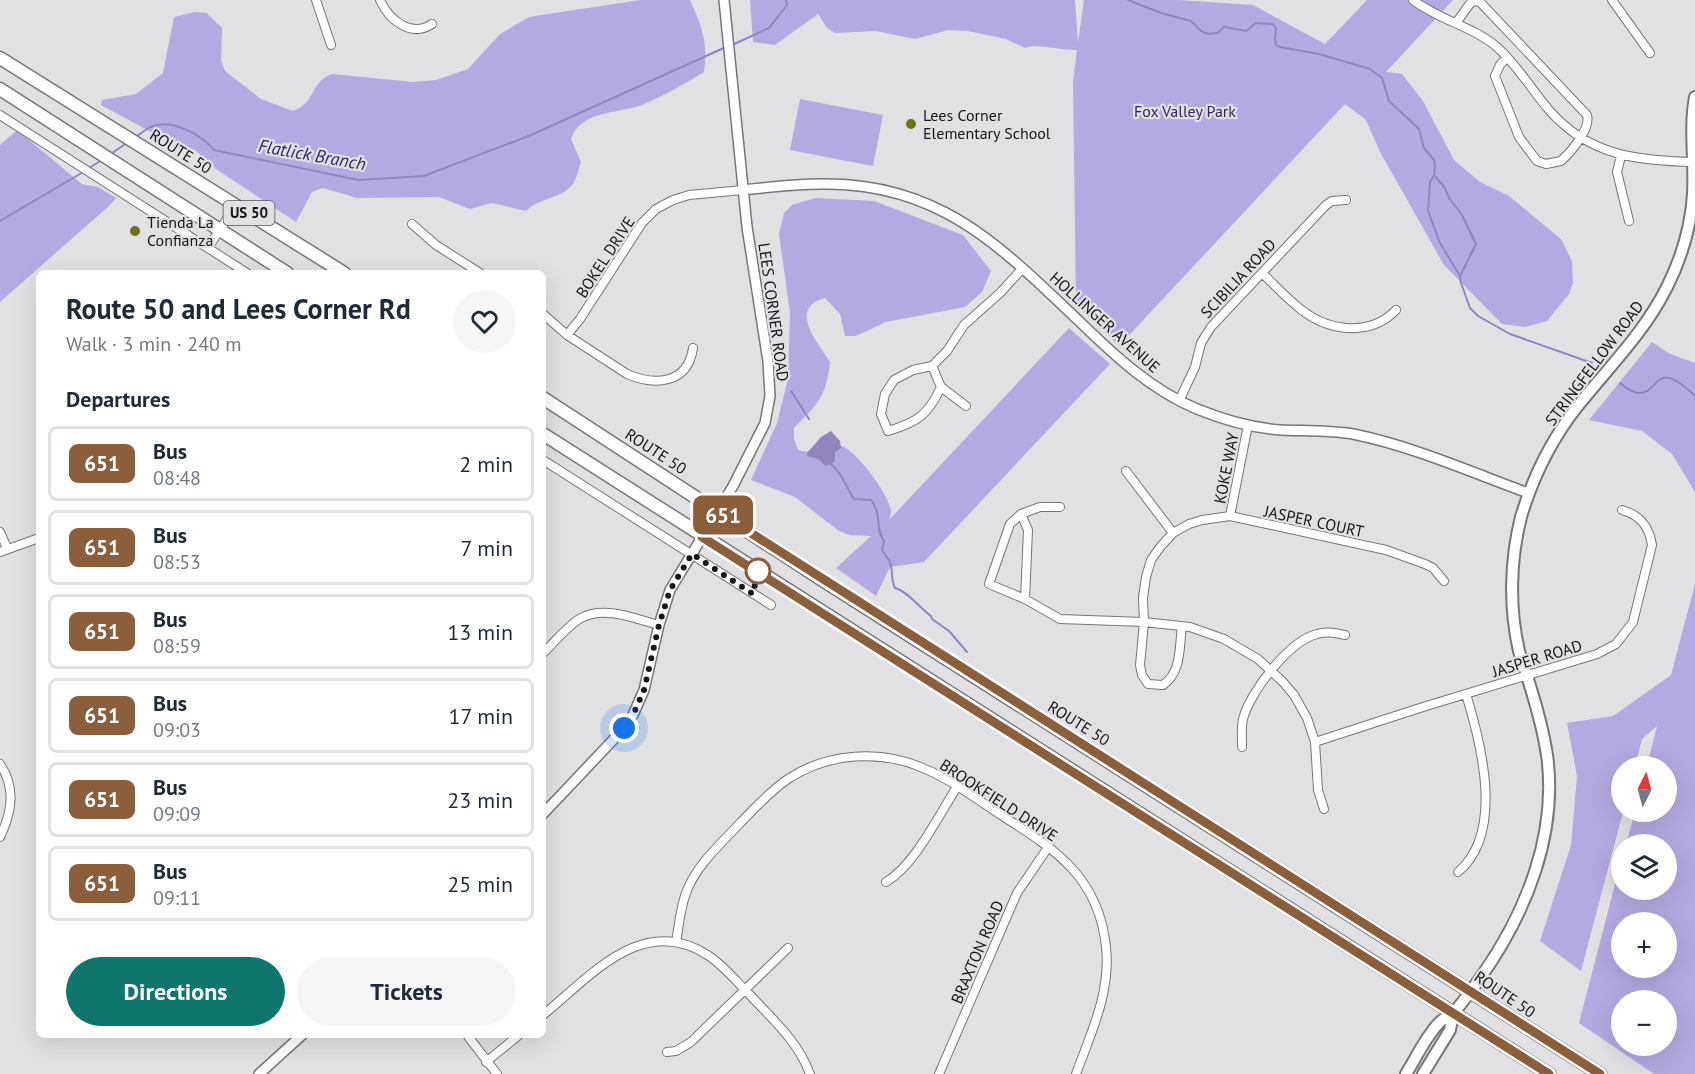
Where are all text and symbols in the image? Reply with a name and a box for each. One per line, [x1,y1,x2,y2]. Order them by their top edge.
park label: Fox Valley Park [1134,101,1236,121]
place label: Lees Corner Elementary School [923,105,1051,143]
marker: Lees Corner Elementary School [904,117,918,131]
street label: ROUTE 50 [146,124,216,178]
water label: Flatlick Branch [257,134,368,175]
road number: US 50 [224,201,274,225]
place label: Tienda La Confianza [147,212,214,250]
street label: BOKEL DRIVE [571,213,639,301]
marker: Tienda La Confianza [128,224,142,238]
street label: SCIBILIA ROAD [1196,234,1280,322]
street label: LEES CORNER ROAD [754,241,794,383]
street label: HOLLINGER AVENUE [1046,267,1164,377]
text: Route 50 and Lees Corner Rd [66,290,411,327]
button: heart [453,290,516,353]
street label: STRINGFELLOW ROAD [1540,297,1648,429]
text: Walk · 3 min · 240 m [66,331,242,357]
text: Departures [66,385,170,413]
street label: ROUTE 50 [621,424,691,478]
street label: KOKE WAY [1209,431,1243,505]
text: Bus [153,437,187,465]
text: 651 [84,450,120,477]
text: 2 min [459,450,513,478]
text: 08:48 [153,465,201,491]
line badge: 651 [688,496,758,534]
street label: JASPER COURT [1261,500,1366,541]
text: 651 [705,502,741,529]
text: Bus [153,521,187,549]
text: 651 [84,534,120,561]
text: 7 min [461,534,513,562]
text: 08:53 [153,549,201,575]
unlabelled marker [745,558,771,584]
text: Bus [153,605,187,633]
text: 651 [84,618,120,645]
text: 13 min [447,618,513,646]
text: 08:59 [153,633,201,659]
street label: JASPER ROAD [1489,635,1584,681]
text: Bus [153,689,187,717]
street label: ROUTE 50 [1044,696,1114,750]
text: 651 [84,702,120,729]
text: 17 min [449,702,513,730]
your location [609,713,639,743]
text: 09:03 [153,717,201,743]
street label: BROOKFIELD DRIVE [936,754,1062,846]
north arrow [1611,756,1677,822]
map controls [1611,756,1677,1056]
text: Bus [153,773,187,801]
text: 651 [84,786,120,813]
text: 23 min [447,786,513,814]
text: 09:09 [153,801,201,827]
button: layers [1611,834,1677,900]
text: Bus [153,857,187,885]
text: 651 [84,870,120,897]
text: 25 min [447,870,513,898]
text: 09:11 [153,885,201,911]
street label: BRAXTON ROAD [946,897,1008,1007]
button: + [1611,912,1677,978]
button: Directions [66,957,285,1026]
button: Tickets [297,957,516,1026]
street label: ROUTE 50 [1471,966,1540,1022]
button: − [1611,990,1677,1056]

